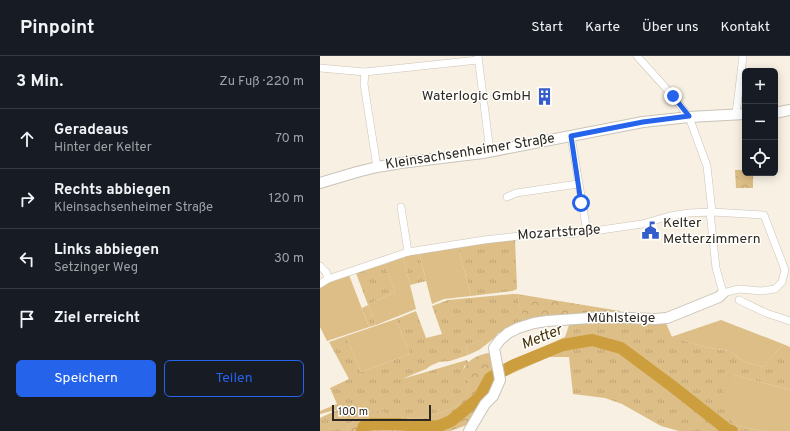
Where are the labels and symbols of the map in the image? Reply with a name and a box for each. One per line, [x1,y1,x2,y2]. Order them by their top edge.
building icon: Waterlogic GmbH [534,86,554,106]
route end [664,87,682,105]
place label: Waterlogic GmbH [422,88,531,105]
street label: Kleinsachsenheimer Straße [384,130,556,174]
route start [572,194,590,212]
place label: Kelter Metterzimmern [663,215,761,248]
public building icon: Kelter Metterzimmern [640,221,660,241]
street label: Mozartstraße [517,222,601,244]
street label: Mühlsteige [587,310,655,327]
water label: Metter [519,321,567,355]
scale bar [332,403,431,422]

